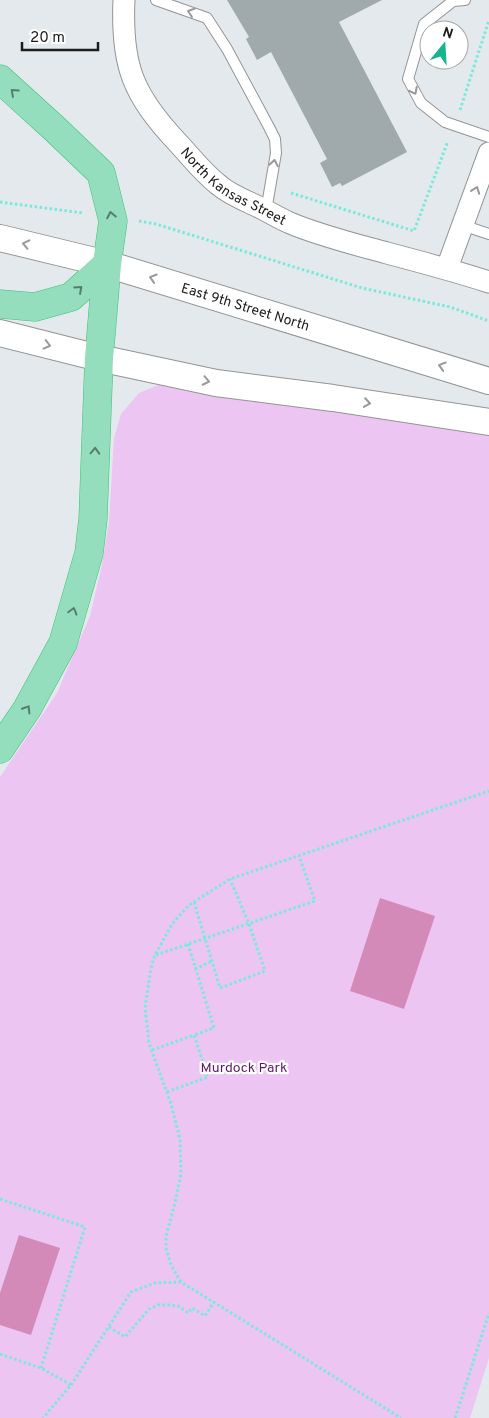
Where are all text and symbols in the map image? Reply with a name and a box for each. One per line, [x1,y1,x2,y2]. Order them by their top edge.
one-way arrow [187,8,196,18]
scale bar [22,20,99,52]
north arrow [419,20,469,70]
text: N [440,24,455,44]
text: 20 m [30,29,65,48]
one-way arrow [408,85,418,94]
one-way arrow [10,89,19,98]
street label: North Kansas Street [176,145,289,230]
one-way arrow [269,158,279,167]
one-way arrow [470,186,480,194]
one-way arrow [107,211,117,220]
one-way arrow [22,239,30,250]
one-way arrow [150,273,158,283]
street label: East 9th Street North [179,280,311,336]
one-way arrow [74,286,83,295]
one-way arrow [43,339,52,350]
one-way arrow [439,362,447,372]
one-way arrow [201,375,210,386]
one-way arrow [363,397,371,408]
one-way arrow [90,447,100,454]
one-way arrow [67,607,77,615]
one-way arrow [21,705,31,714]
park label: Murdock Park [201,1060,287,1077]

